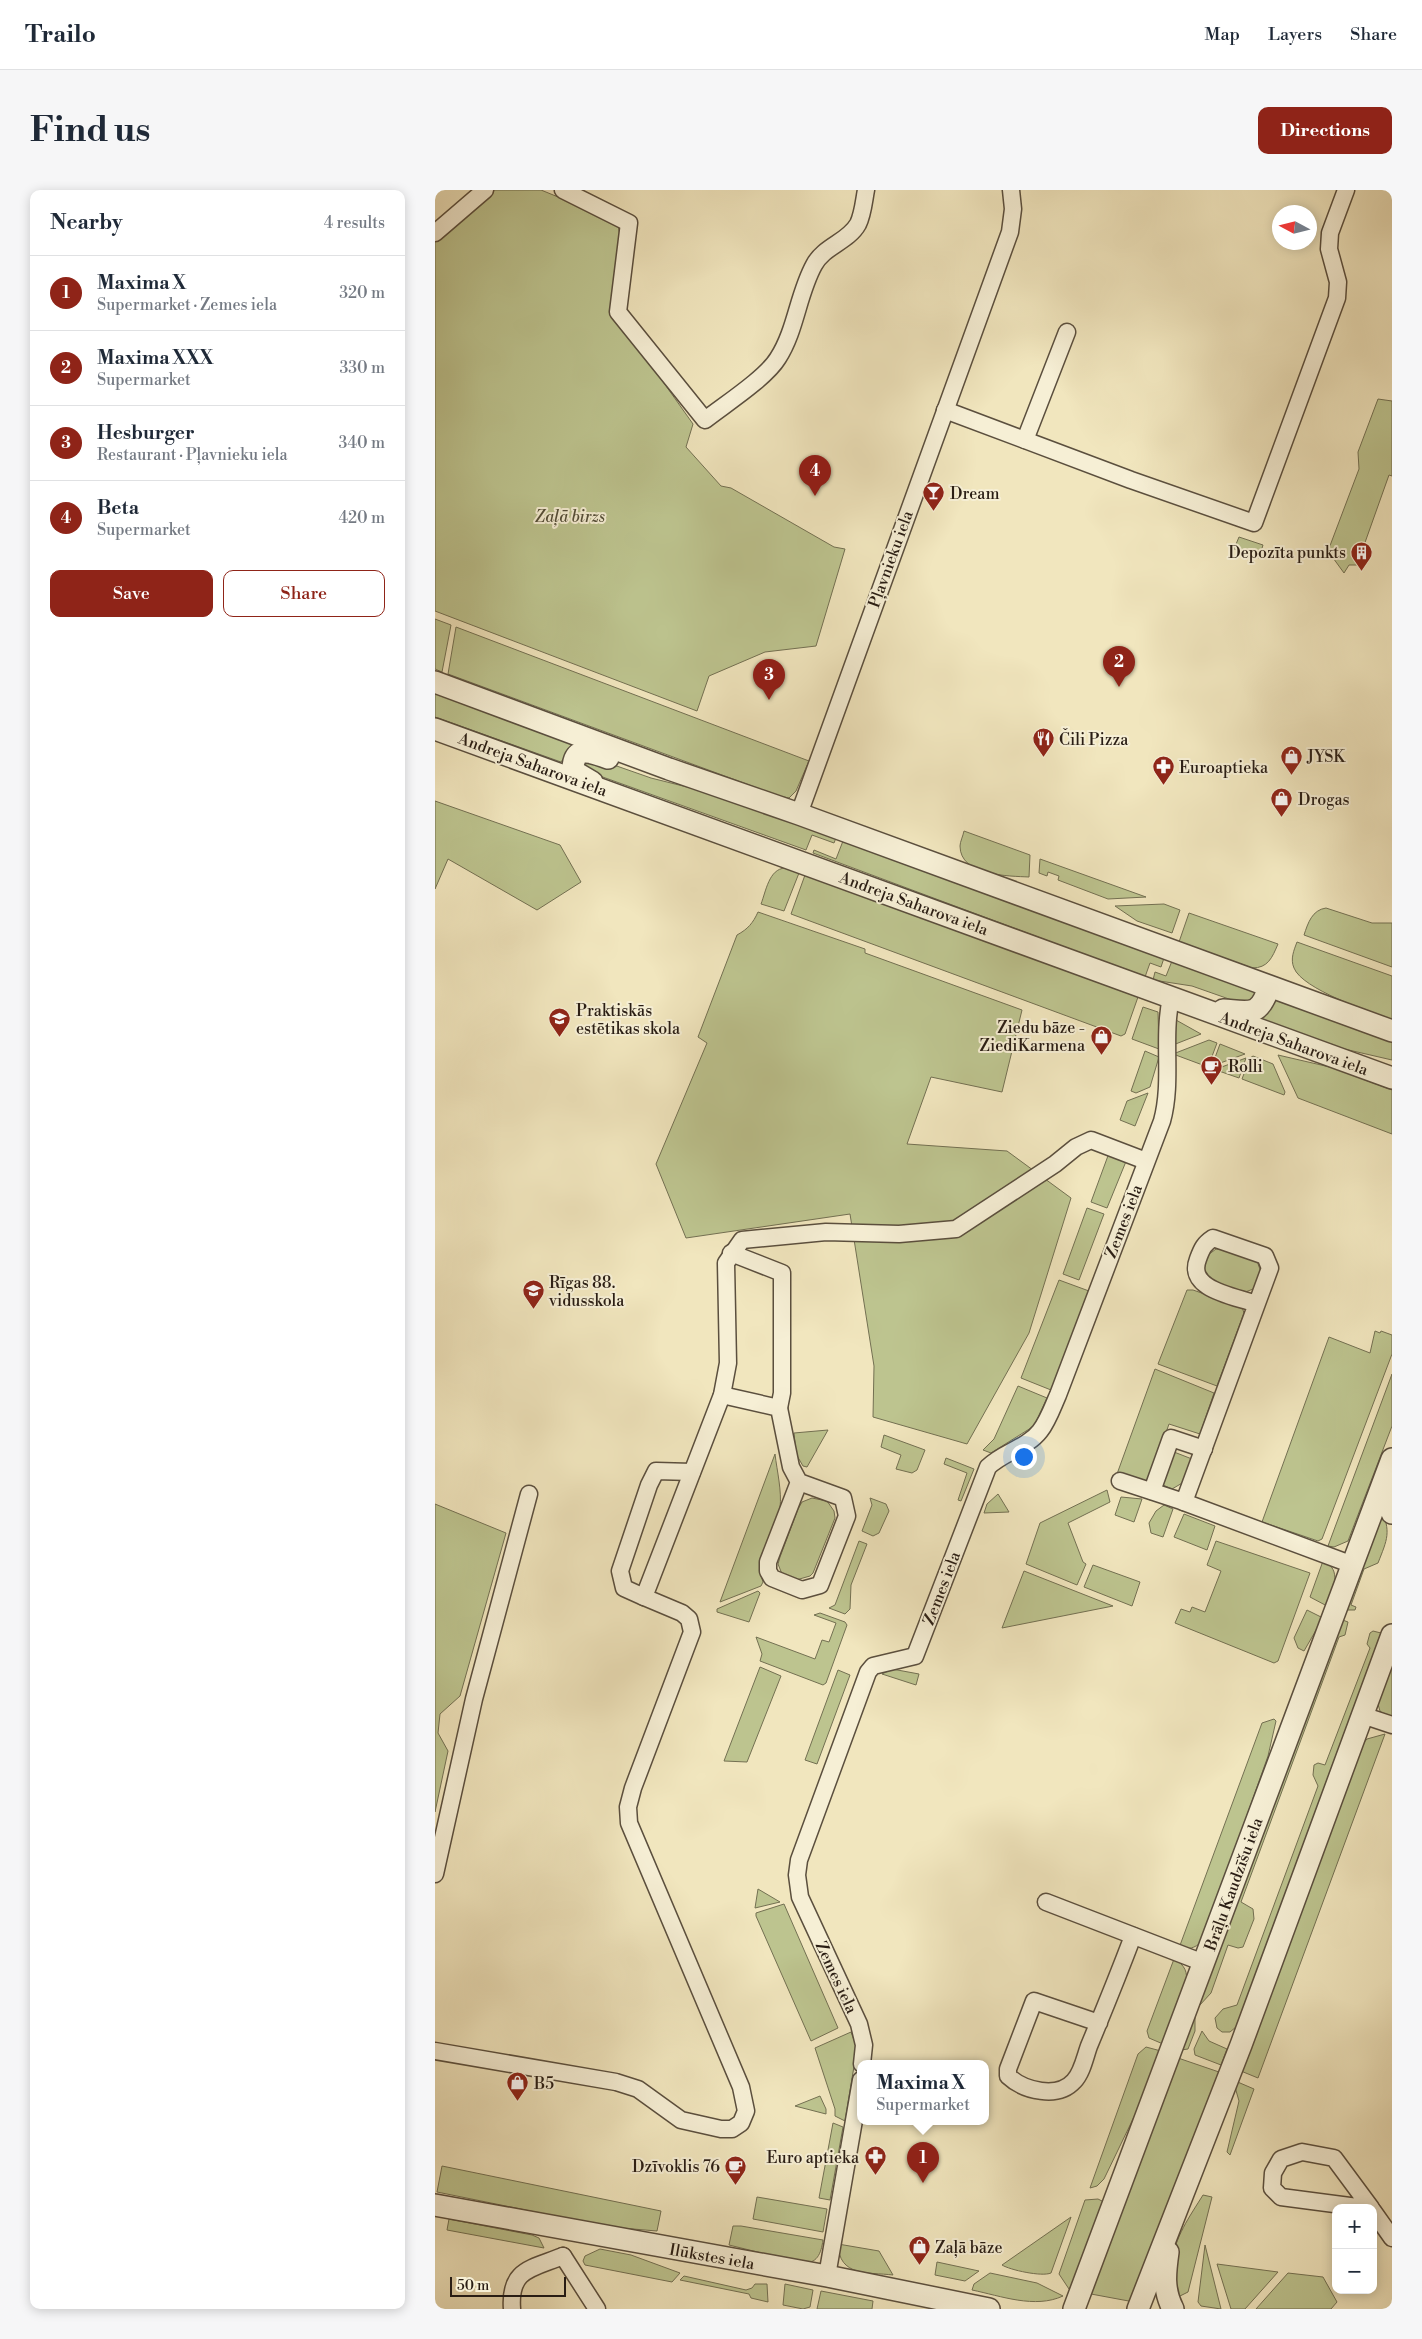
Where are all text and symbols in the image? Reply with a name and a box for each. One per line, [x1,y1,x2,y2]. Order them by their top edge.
text: Trailo [25,20,96,50]
text: Map [1205,23,1240,46]
text: Layers [1268,23,1322,46]
text: Share [1350,23,1397,46]
button: Directions [1258,107,1392,154]
text: Find us [30,109,150,152]
north arrow [1272,205,1317,250]
text: Nearby [50,210,123,236]
text: 4 results [324,213,385,233]
text: Maxima X [97,271,186,295]
text: 1 [62,283,70,303]
text: 320 m [339,283,385,303]
text: Supermarket · Zemes iela [97,295,277,315]
text: Maxima XXX [97,346,214,370]
text: 2 [61,358,71,378]
text: 330 m [339,358,385,378]
text: Supermarket [97,370,191,390]
text: Hesburger [97,421,195,445]
text: 3 [61,433,71,453]
text: 340 m [338,433,385,453]
text: Restaurant · Pļavnieku iela [97,445,288,465]
pin: 4 [799,455,831,496]
bar icon: Dream [922,481,946,512]
place label: Dream [950,484,999,504]
text: Beta [97,496,139,520]
park label: Zaļā birzs [535,507,605,527]
street label: Pļavnieku iela [864,507,918,611]
text: 4 [61,508,71,528]
text: 420 m [338,508,385,528]
text: Supermarket [97,520,191,540]
building icon: Depozīta punkts [1350,540,1374,571]
place label: Depozīta punkts [1228,543,1346,563]
button: Save [50,570,213,617]
button: Share [223,570,385,617]
pin: 2 [1103,646,1135,687]
pin: 3 [753,659,785,700]
restaurant icon: Čili Pizza [1031,727,1055,758]
street label: Andreja Saharova iela [455,728,611,801]
place label: Čili Pizza [1059,728,1129,750]
shop icon: JYSK [1279,744,1303,775]
place label: JYSK [1306,747,1346,767]
pharmacy icon: Euroaptieka [1151,755,1175,786]
place label: Euroaptieka [1179,758,1269,778]
shop icon: Drogas [1270,787,1294,818]
place label: Drogas [1298,790,1350,810]
street label: Andreja Saharova iela [836,867,992,940]
place label: Praktiskās estētikas skola [576,1001,681,1039]
school or university icon: Praktiskās estētikas skola [548,1007,572,1038]
street label: Andreja Saharova iela [1216,1007,1372,1080]
place label: Ziedu bāze - ZiediKarmena [979,1018,1086,1056]
shop icon: Ziedu bāze - ZiediKarmena [1089,1024,1113,1055]
cafe icon: Rolli [1200,1054,1224,1085]
place label: Rolli [1228,1057,1263,1077]
street label: Zemes iela [1101,1181,1147,1261]
place label: Rīgas 88. vidusskola [548,1273,625,1311]
school or university icon: Rīgas 88. vidusskola [521,1279,545,1310]
your location [1011,1444,1037,1470]
street label: Zemes iela [919,1548,965,1628]
street label: Brāļu Kaudzīšu iela [1200,1814,1268,1955]
street label: Zemes iela [811,1938,862,2017]
popup [857,2060,989,2125]
shop icon: B5 [506,2071,530,2102]
text: Maxima X [876,2071,965,2095]
place label: B5 [533,2074,554,2094]
text: Supermarket [876,2095,970,2115]
pin: 1 [907,2142,939,2183]
pharmacy icon: Euro aptieka [863,2145,887,2176]
place label: Euro aptieka [766,2148,860,2168]
cafe icon: Dzīvoklis 76 [724,2154,748,2185]
place label: Dzīvoklis 76 [632,2157,720,2177]
map controls [1332,2204,1377,2294]
button: + [1332,2204,1377,2249]
shop icon: Zaļā bāze [907,2235,931,2266]
place label: Zaļā bāze [935,2238,1003,2258]
street label: Ilūkstes iela [668,2240,757,2274]
button: − [1332,2249,1377,2294]
scale bar [450,2274,566,2297]
text: 50 m [457,2277,489,2295]

